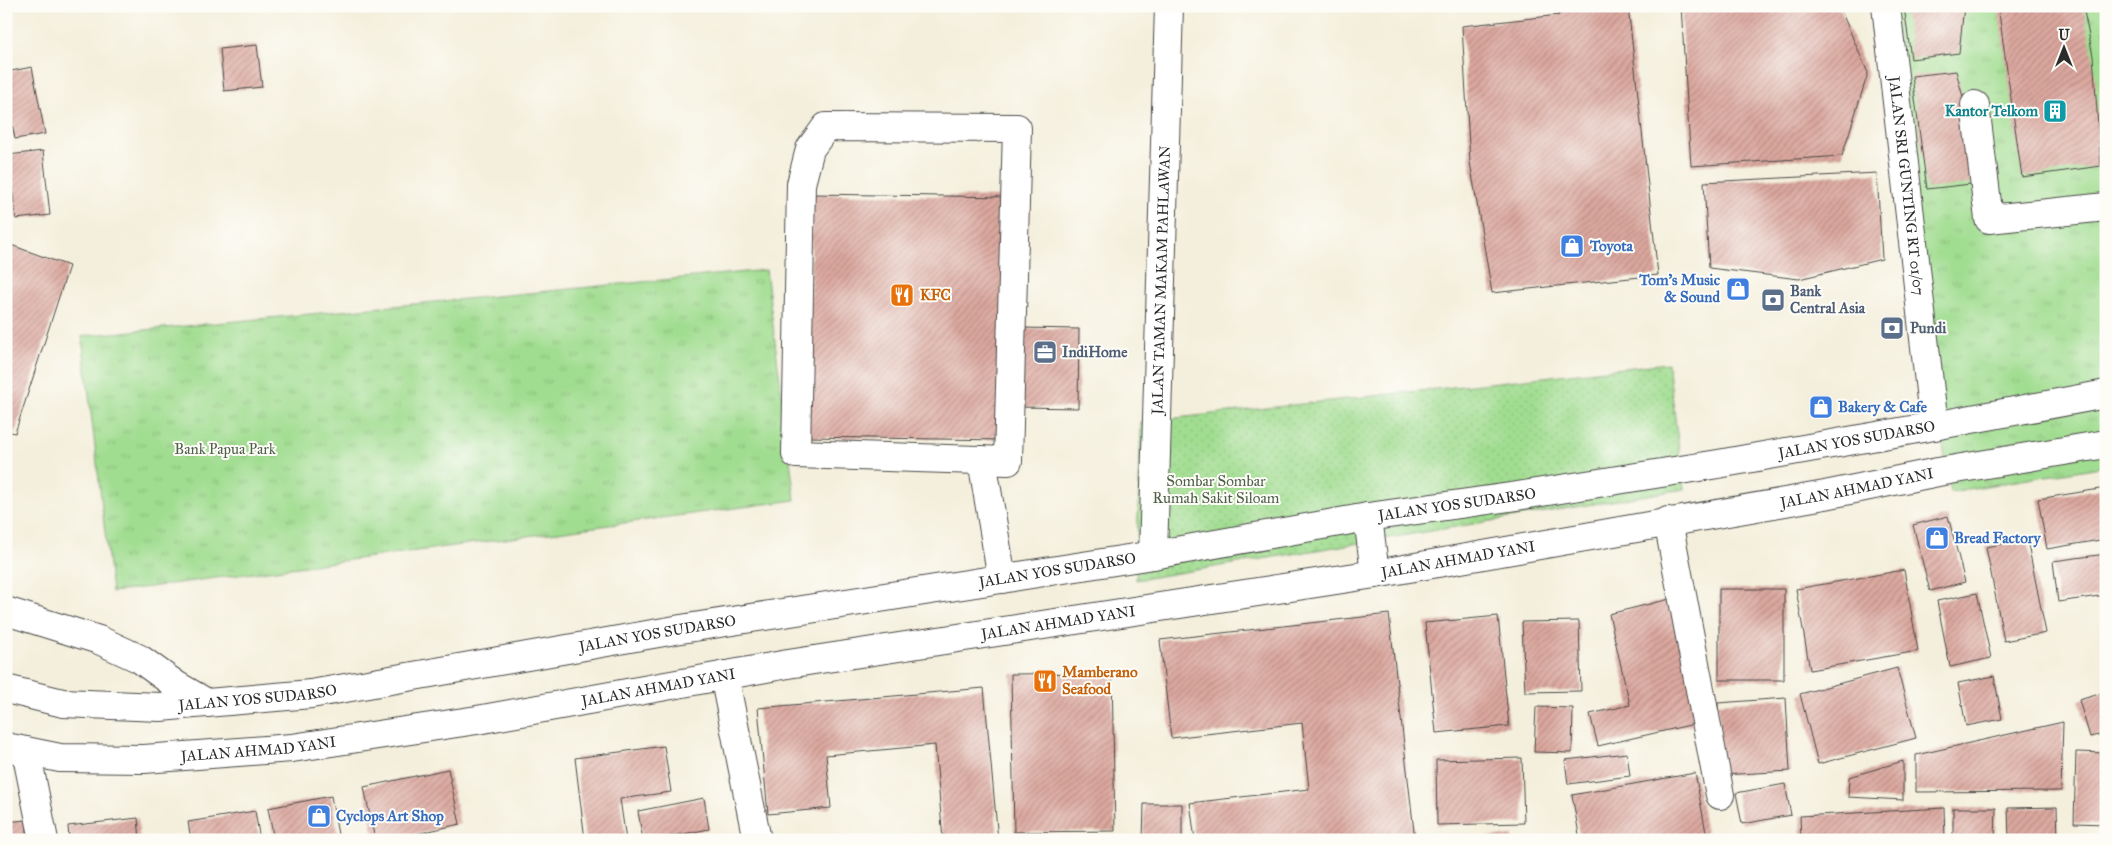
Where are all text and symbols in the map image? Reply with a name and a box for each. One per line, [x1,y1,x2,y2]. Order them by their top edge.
north arrow [2040,22,2090,72]
text: U [2058,27,2070,44]
street label: JALAN SRI GUNTING RT 01/07 [1884,73,1928,297]
building icon: Kantor Telkom [2042,98,2068,124]
place label: Kantor Telkom [1945,102,2038,120]
street label: JALAN TAMAN MAKAM PAHLAWAN [1148,145,1174,417]
shop icon: Toyota [1559,233,1585,259]
place label: Toyota [1589,237,1633,256]
place label: Tom's Music & Sound [1638,271,1721,306]
shop icon: Tom's Music & Sound [1725,276,1751,302]
restaurant icon: KFC [889,282,915,308]
place label: Bank Central Asia [1790,282,1866,317]
place label: KFC [920,286,951,304]
bank icon: Bank Central Asia [1760,287,1786,313]
bank icon: Pundi [1879,315,1905,341]
place label: Pundi [1910,319,1947,337]
office icon: IndiHome [1032,339,1058,365]
place label: IndiHome [1062,343,1128,361]
shop icon: Bakery & Cafe [1808,394,1834,420]
place label: Bakery & Cafe [1838,398,1928,417]
street label: JALAN YOS SUDARSO [1775,417,1937,464]
park label: Bank Papua Park [174,440,276,458]
street label: JALAN AHMAD YANI [1777,464,1935,513]
park label: Sombar Sombar Rumah Sakit Siloam [1153,472,1280,507]
street label: JALAN YOS SUDARSO [1375,484,1537,526]
shop icon: Bread Factory [1924,525,1950,551]
place label: Bread Factory [1954,529,2041,548]
street label: JALAN AHMAD YANI [1378,537,1537,583]
street label: JALAN YOS SUDARSO [976,549,1137,592]
street label: JALAN AHMAD YANI [978,602,1137,645]
street label: JALAN YOS SUDARSO [576,612,737,657]
place label: Mamberano Seafood [1062,663,1138,698]
street label: JALAN AHMAD YANI [578,665,737,711]
restaurant icon: Mamberano Seafood [1032,668,1058,694]
street label: JALAN YOS SUDARSO [176,681,338,716]
street label: JALAN AHMAD YANI [178,732,337,766]
shop icon: Cyclops Art Shop [306,803,332,829]
place label: Cyclops Art Shop [336,807,444,826]

